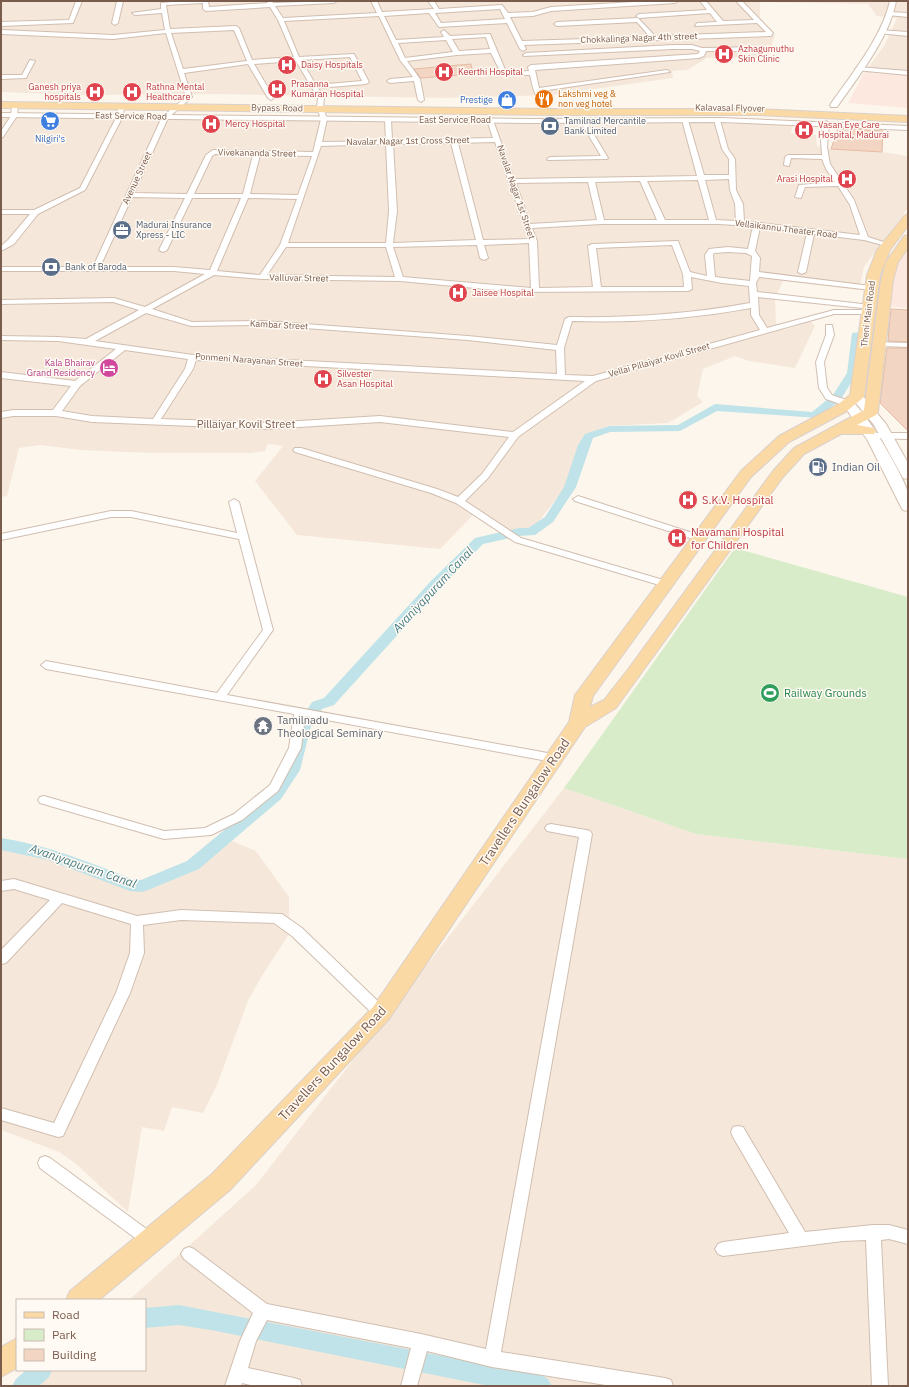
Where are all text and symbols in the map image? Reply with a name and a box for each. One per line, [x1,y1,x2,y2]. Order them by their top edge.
street label: Chokkalinga Nagar 4th street [580,30,698,45]
hospital icon: Azhagumuthu Skin Clinic [713,43,735,65]
place label: Azhagumuthu Skin Clinic [738,43,794,64]
hospital icon: Daisy Hospitals [276,54,298,76]
place label: Daisy Hospitals [301,59,363,70]
hospital icon: Keerthi Hospital [433,61,455,83]
place label: Keerthi Hospital [458,66,524,77]
hospital icon: Prasanna Kumaran Hospital [266,78,288,100]
place label: Prasanna Kumaran Hospital [291,78,364,99]
place label: Ganesh priya hospitals [28,81,81,102]
hospital icon: Ganesh priya hospitals [84,81,106,103]
hospital icon: Rathna Mental Healthcare [121,81,143,103]
place label: Rathna Mental Healthcare [146,81,205,102]
restaurant icon: Lakshmi veg & non veg hotel [533,88,555,110]
place label: Lakshmi veg & non veg hotel [558,88,617,109]
shop icon: Prestige [496,89,518,111]
place label: Prestige [460,94,493,105]
street label: Kalavasal Flyover [695,101,766,114]
street label: Bypass Road [251,102,303,113]
street label: East Service Road [95,109,167,122]
supermarket icon: Nilgiri's [39,110,61,132]
hospital icon: Mercy Hospital [200,113,222,135]
street label: East Service Road [419,114,491,125]
bank icon: Tamilnad Mercantile Bank Limited [539,115,561,137]
place label: Tamilnad Mercantile Bank Limited [564,115,646,136]
place label: Mercy Hospital [225,118,286,129]
hospital icon: Vasan Eye Care Hospital, Madurai [793,119,815,141]
place label: Vasan Eye Care Hospital, Madurai [818,119,889,140]
place label: Nilgiri's [35,133,65,144]
street label: Navalar Nagar 1st Cross Street [346,134,470,147]
street label: Navalar Nagar 1st Street [495,143,538,240]
street label: Vivekananda Street [218,146,296,159]
street label: Avenue Street [120,150,154,206]
hospital icon: Arasi Hospital [836,168,858,190]
place label: Arasi Hospital [777,173,834,184]
street label: Vellaikannu Theater Road [734,217,838,240]
office icon: Madurai Insurance Xpress - LIC [111,219,133,241]
place label: Madurai Insurance Xpress - LIC [136,219,212,240]
bank icon: Bank of Baroda [40,256,62,278]
place label: Bank of Baroda [65,261,127,272]
street label: Valluvar Street [269,271,329,284]
street label: Theni Main Road [858,280,877,348]
hospital icon: Jaisee Hospital [447,282,469,304]
place label: Jaisee Hospital [472,287,534,298]
street label: Kambar Street [250,317,308,332]
street label: Vellai Pillaiyar Kovil Street [607,340,711,379]
street label: Ponmeni Narayanan Street [195,350,303,369]
place label: Kala Bhairav Grand Residency [27,357,96,378]
hotel icon: Kala Bhairav Grand Residency [98,357,120,379]
hospital icon: Silvester Asan Hospital [312,368,334,390]
place label: Silvester Asan Hospital [337,368,393,389]
street label: Pillaiyar Kovil Street [197,417,295,431]
fuel station icon: Indian Oil [807,456,829,478]
place label: Indian Oil [832,460,880,474]
hospital icon: S.K.V. Hospital [677,489,699,511]
place label: S.K.V. Hospital [702,493,774,507]
place label: Navamani Hospital for Children [691,525,784,552]
hospital icon: Navamani Hospital for Children [666,527,688,549]
water label: Avaniyapuram Canal [388,543,477,636]
sports icon: Railway Grounds [759,682,781,704]
place label: Railway Grounds [784,686,867,700]
place label: Tamilnadu Theological Seminary [277,713,383,740]
temple icon: Tamilnadu Theological Seminary [252,715,274,737]
street label: Travellers Bungalow Road [475,735,574,870]
water label: Avaniyapuram Canal [27,840,139,891]
street label: Travellers Bungalow Road [275,1002,390,1124]
legend [16,1299,146,1371]
text: Road [52,1307,80,1322]
text: Park [52,1327,77,1342]
text: Building [52,1347,97,1362]

